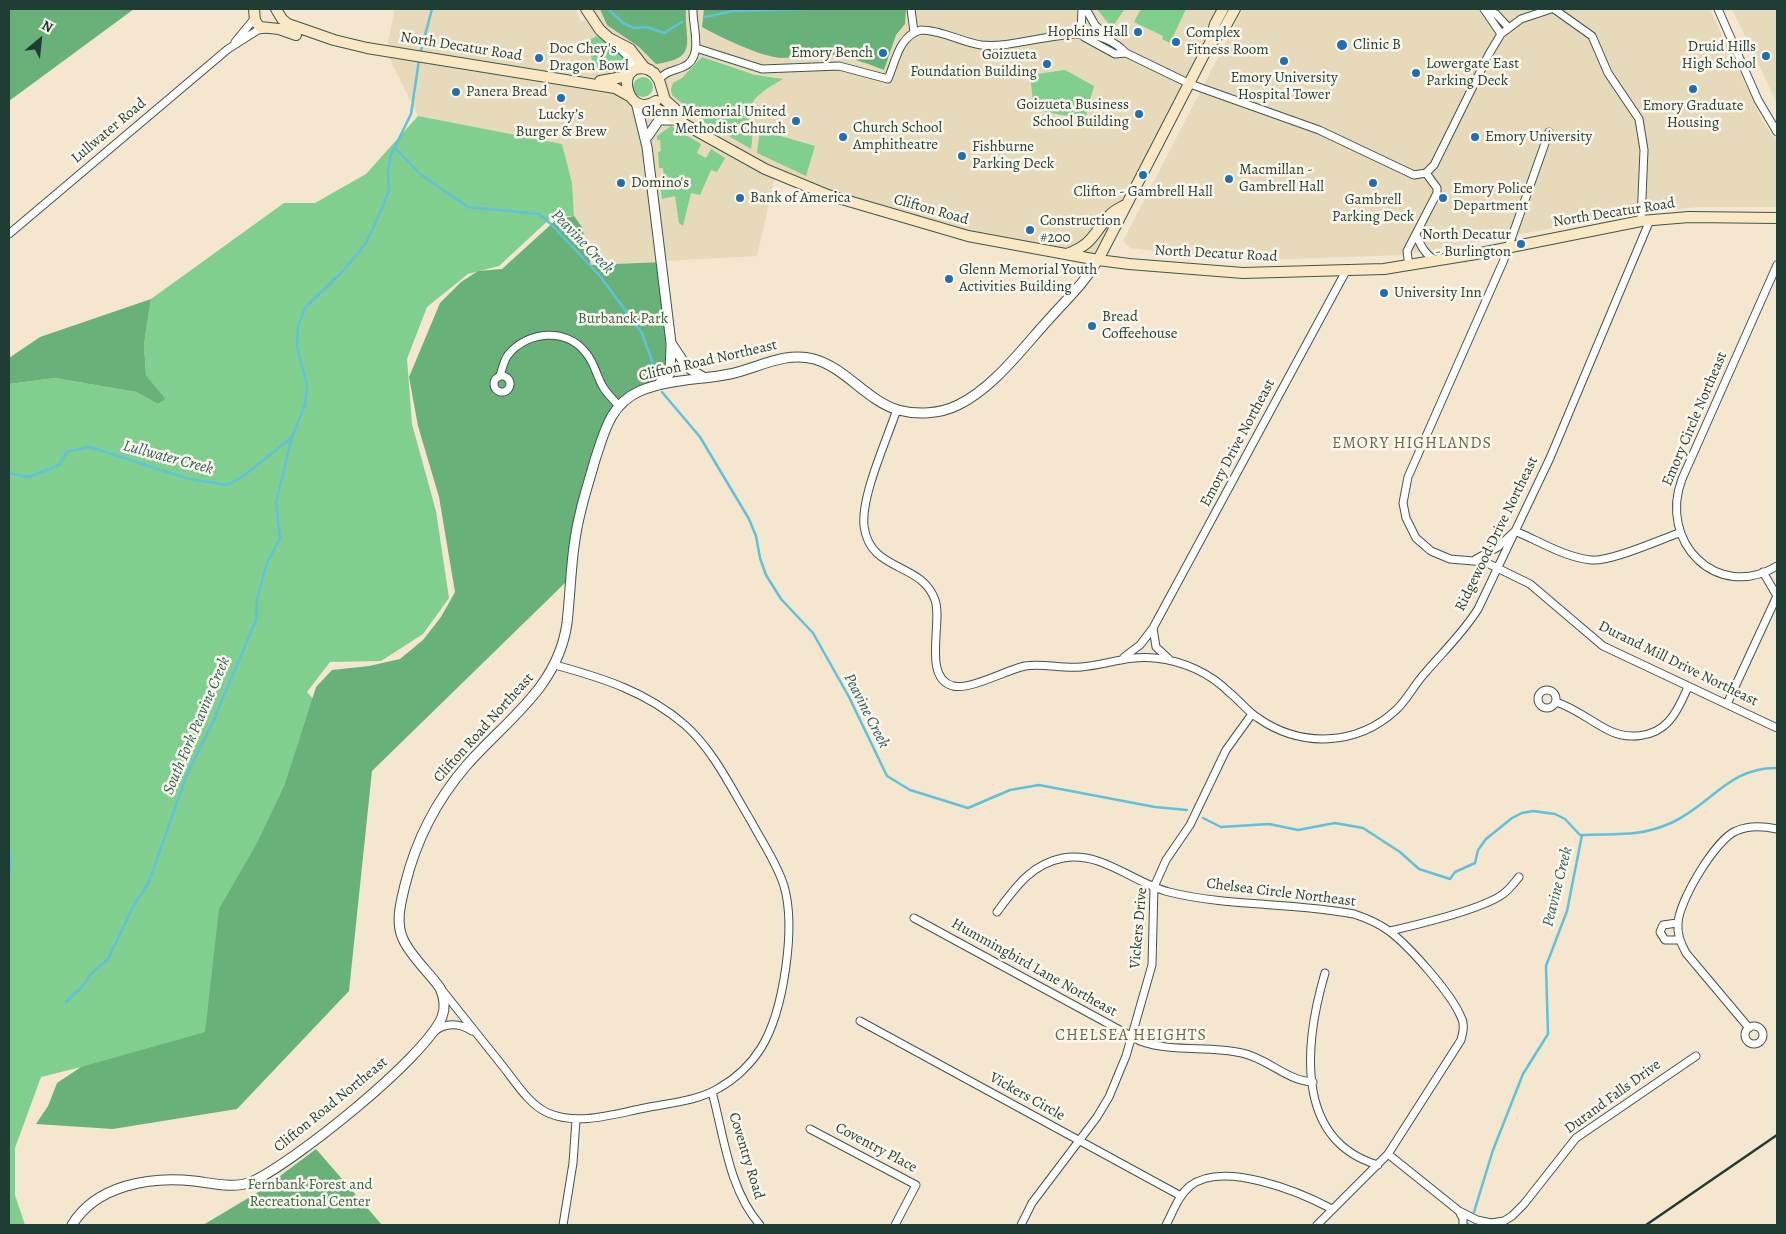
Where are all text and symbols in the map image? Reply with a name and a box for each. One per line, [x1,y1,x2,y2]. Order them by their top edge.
north arrow [15,15,65,65]
text: N [38,16,56,37]
place label: Hopkins Hall [1047,23,1128,41]
place label: Complex Fitness Room [1186,24,1269,59]
marker: Hopkins Hall [1132,26,1144,38]
street label: North Decatur Road [399,28,523,66]
marker: Complex Fitness Room [1170,36,1182,48]
place label: Clinic B [1353,36,1401,54]
marker: Clinic B [1335,38,1349,52]
place label: Druid Hills High School [1681,38,1756,73]
place label: Doc Chey's Dragon Bowl [549,40,629,75]
place label: Emory Bench [791,44,873,62]
place label: Goizueta Foundation Building [910,46,1037,81]
marker: Emory Bench [877,47,889,59]
marker: Druid Hills High School [1760,50,1772,62]
marker: Doc Chey's Dragon Bowl [533,52,545,64]
marker: Emory University Hospital Tower [1278,55,1290,67]
place label: Lowergate East Parking Deck [1426,55,1519,90]
marker: Goizueta Foundation Building [1041,58,1053,70]
marker: Lowergate East Parking Deck [1410,67,1422,79]
place label: Emory University Hospital Tower [1230,69,1338,104]
place label: Panera Bread [466,83,548,101]
marker: Emory Graduate Housing [1687,83,1699,95]
marker: Panera Bread [450,86,462,98]
marker: Lucky’s Burger & Brew [555,92,567,104]
street label: Lullwater Road [68,95,150,167]
place label: Goizueta Business School Building [1017,96,1129,131]
place label: Emory Graduate Housing [1642,97,1744,132]
place label: Glenn Memorial United Methodist Church [642,103,786,138]
place label: Lucky’s Burger & Brew [516,106,606,141]
marker: Goizueta Business School Building [1133,108,1145,120]
marker: Glenn Memorial United Methodist Church [790,115,802,127]
place label: Church School Amphitheatre [853,119,942,154]
place label: Emory University [1485,128,1592,146]
marker: Church School Amphitheatre [837,131,849,143]
marker: Emory University [1469,131,1481,143]
place label: Fishburne Parking Deck [972,138,1054,173]
marker: Fishburne Parking Deck [956,150,968,162]
place label: Macmillan - Gambrell Hall [1239,161,1324,196]
marker: Clifton - Gambrell Hall [1137,169,1149,181]
marker: Macmillan - Gambrell Hall [1223,173,1235,185]
place label: Domino's [631,174,689,192]
marker: Domino's [615,177,627,189]
marker: Gambrell Parking Deck [1367,177,1379,189]
place label: Emory Police Department [1453,180,1533,215]
place label: Clifton - Gambrell Hall [1073,183,1213,201]
place label: Bank of America [750,189,851,207]
street label: Clifton Road [892,191,970,229]
place label: Gambrell Parking Deck [1332,191,1414,226]
marker: Bank of America [734,192,746,204]
marker: Emory Police Department [1437,192,1449,204]
street label: North Decatur Road [1552,194,1676,232]
water label: Peavine Creek [547,206,617,278]
place label: Construction #200 [1040,212,1121,247]
marker: Construction #200 [1024,224,1036,236]
place label: North Decatur - Burlington [1422,226,1511,261]
marker: North Decatur - Burlington [1515,238,1527,250]
street label: North Decatur Road [1154,242,1278,266]
place label: Glenn Memorial Youth Activities Building [959,261,1097,296]
marker: Glenn Memorial Youth Activities Building [943,273,955,285]
place label: University Inn [1394,284,1482,302]
marker: University Inn [1378,287,1390,299]
place label: Bread Coffeehouse [1102,308,1178,343]
park label: Burbanck Park [578,310,668,328]
marker: Bread Coffeehouse [1086,320,1098,332]
street label: Clifton Road Northeast [637,336,779,386]
street label: Emory Circle Northeast [1659,349,1731,489]
street label: Emory Drive Northeast [1197,376,1279,510]
district label: EMORY HIGHLANDS [1330,434,1494,454]
water label: Lullwater Creek [121,437,215,479]
street label: Ridgewood Drive Northeast [1452,454,1542,614]
street label: Durand Mill Drive Northeast [1595,617,1761,711]
water label: South Fork Peavine Creek [159,654,235,798]
street label: Clifton Road Northeast [430,669,538,787]
water label: Peavine Creek [839,670,893,752]
water label: Peavine Creek [1539,845,1577,929]
street label: Chelsea Circle Northeast [1205,875,1357,911]
street label: Vickers Drive [1126,887,1152,969]
street label: Hummingbird Lane Northeast [948,915,1120,1021]
district label: CHELSEA HEIGHTS [1053,1026,1209,1046]
street label: Clifton Road Northeast [270,1054,392,1156]
street label: Durand Falls Drive [1561,1056,1665,1138]
street label: Vickers Circle [986,1069,1068,1125]
street label: Coventry Road [724,1111,768,1201]
street label: Coventry Place [832,1119,920,1177]
park label: Fernbank Forest and Recreational Center [248,1176,372,1211]

